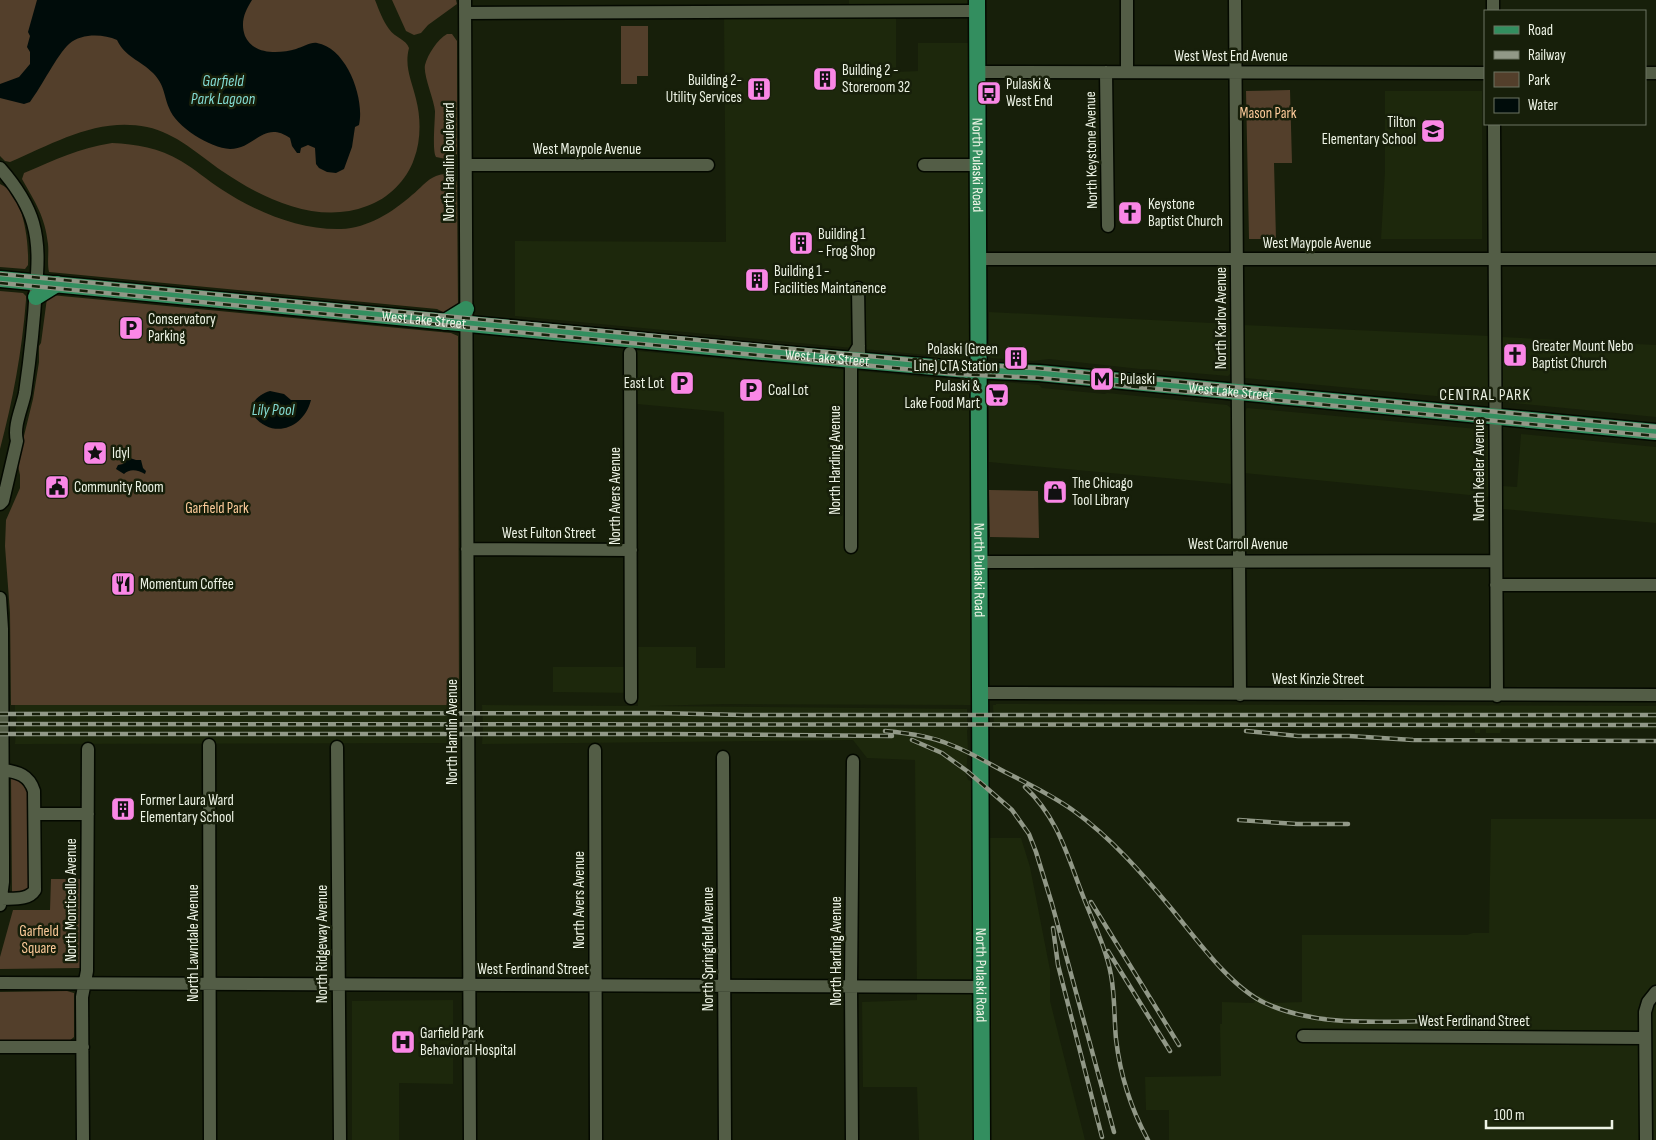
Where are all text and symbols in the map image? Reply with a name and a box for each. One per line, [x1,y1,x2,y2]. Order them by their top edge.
legend [1484,10,1646,125]
text: Road [1528,21,1553,40]
text: Railway [1528,46,1566,65]
street label: West West End Avenue [1174,47,1288,66]
place label: Building 2 - Storeroom 32 [842,61,910,97]
building icon: Building 2 - Storeroom 32 [812,66,838,92]
place label: Building 2- Utility Services [666,71,742,107]
text: Park [1528,71,1550,90]
water label: Garfield Park Lagoon [191,72,255,109]
place label: Pulaski & West End [1006,75,1053,111]
building icon: Building 2- Utility Services [746,76,772,102]
bus stop icon: Pulaski & West End [976,80,1002,106]
street label: North Keystone Avenue [1081,91,1102,209]
text: Water [1528,96,1559,115]
street label: North Hamlin Boulevard [440,102,459,222]
park label: Mason Park [1239,104,1297,123]
place label: Tilton Elementary School [1322,113,1416,149]
street label: North Pulaski Road [968,118,987,212]
school or university icon: Tilton Elementary School [1420,118,1446,144]
street label: West Maypole Avenue [533,140,641,159]
place label: Keystone Baptist Church [1148,195,1223,231]
church icon: Keystone Baptist Church [1117,200,1143,226]
place label: Building 1 - Frog Shop [818,225,875,261]
building icon: Building 1 - Frog Shop [788,230,814,256]
street label: West Maypole Avenue [1263,234,1371,253]
place label: Building 1 - Facilities Maintanence [774,262,886,298]
building icon: Building 1 - Facilities Maintanence [744,267,770,293]
street label: North Karlov Avenue [1212,267,1231,369]
street label: West Lake Street [381,307,468,334]
place label: Conservatory Parking [148,310,216,346]
parking icon: Conservatory Parking [118,315,144,341]
place label: Greater Mount Nebo Baptist Church [1532,337,1634,373]
place label: Polaski (Green Line) CTA Station [913,340,998,376]
church icon: Greater Mount Nebo Baptist Church [1502,342,1528,368]
street label: West Lake Street [784,345,871,371]
building icon: Polaski (Green Line) CTA Station [1003,345,1029,371]
metro station icon: Pulaski [1089,366,1115,392]
parking icon: East Lot [669,370,695,396]
place label: Pulaski [1120,370,1155,389]
place label: East Lot [624,374,664,393]
parking icon: Coal Lot [738,377,764,403]
place label: Pulaski & Lake Food Mart [904,377,980,413]
street label: West Lake Street [1188,378,1274,405]
place label: Coal Lot [768,381,809,400]
supermarket icon: Pulaski & Lake Food Mart [984,382,1010,408]
district label: CENTRAL PARK [1439,386,1531,405]
water label: Lily Pool [252,401,295,420]
street label: North Harding Avenue [826,405,845,515]
street label: North Keeler Avenue [1470,419,1489,521]
place icon: Idyl [82,440,108,466]
place label: Idyl [112,444,130,463]
street label: North Avers Avenue [606,447,625,545]
public building icon: Community Room [44,474,70,500]
place label: The Chicago Tool Library [1072,474,1133,510]
place label: Community Room [74,478,164,497]
shop icon: The Chicago Tool Library [1042,479,1068,505]
park label: Garfield Park [185,499,249,518]
street label: North Pulaski Road [969,523,989,617]
street label: West Fulton Street [502,524,596,543]
street label: West Carroll Avenue [1188,535,1288,554]
restaurant icon: Momentum Coffee [110,571,136,597]
place label: Momentum Coffee [140,575,234,594]
street label: West Kinzie Street [1272,670,1364,689]
street label: North Hamlin Avenue [443,679,462,785]
place label: Former Laura Ward Elementary School [140,791,234,827]
building icon: Former Laura Ward Elementary School [110,796,136,822]
street label: North Monticello Avenue [62,838,81,962]
street label: North Avers Avenue [570,851,589,949]
street label: North Lawndale Avenue [184,884,203,1002]
street label: North Ridgeway Avenue [313,885,332,1003]
street label: North Springfield Avenue [699,887,718,1011]
street label: North Harding Avenue [827,896,846,1006]
park label: Garfield Square [19,922,59,958]
street label: North Pulaski Road [971,928,990,1022]
street label: West Ferdinand Street [477,960,589,979]
street label: West Ferdinand Street [1418,1012,1530,1031]
place label: Garfield Park Behavioral Hospital [420,1024,516,1060]
hospital icon: Garfield Park Behavioral Hospital [390,1029,416,1055]
scale bar [1486,1098,1612,1130]
text: 100 m [1494,1106,1525,1125]

